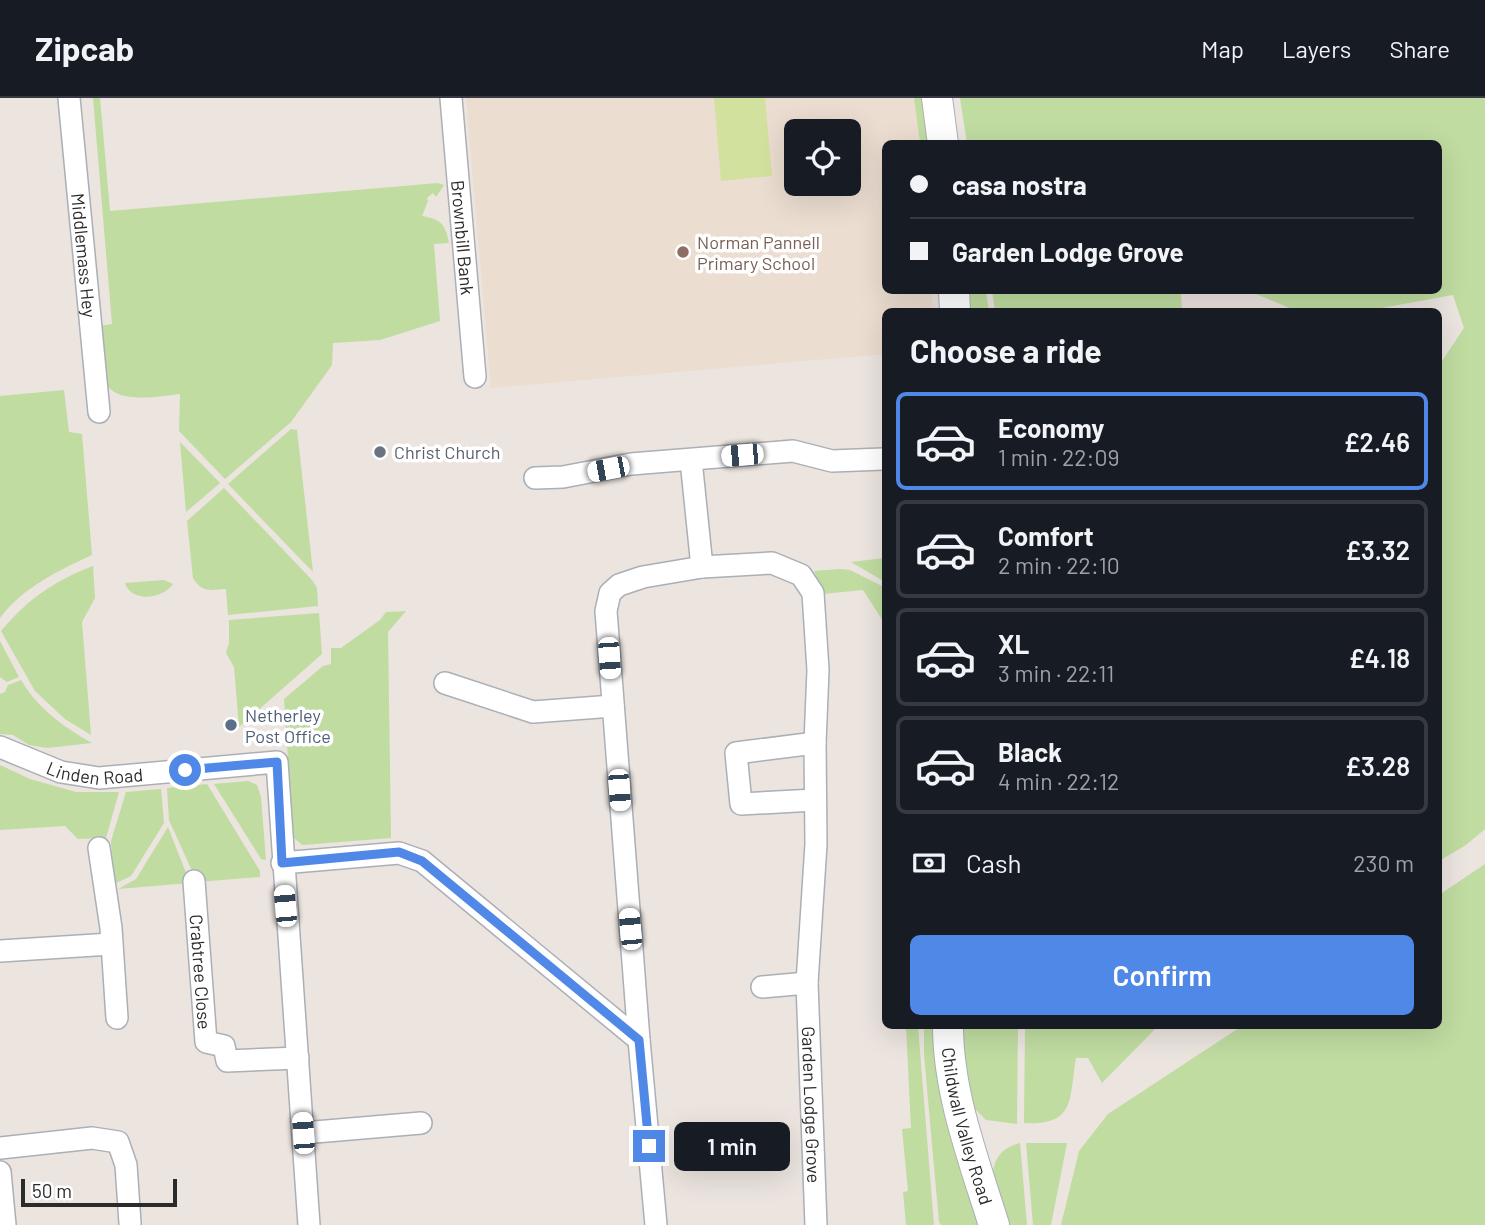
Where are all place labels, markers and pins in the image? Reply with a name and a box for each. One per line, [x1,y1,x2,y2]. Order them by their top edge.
place label: Norman Pannell Primary School [697,231,820,274]
marker: Norman Pannell Primary School [675,244,691,260]
place label: Christ Church [394,441,500,463]
marker: Christ Church [372,444,388,460]
place label: Netherley Post Office [245,704,331,747]
marker: Netherley Post Office [223,717,239,733]

